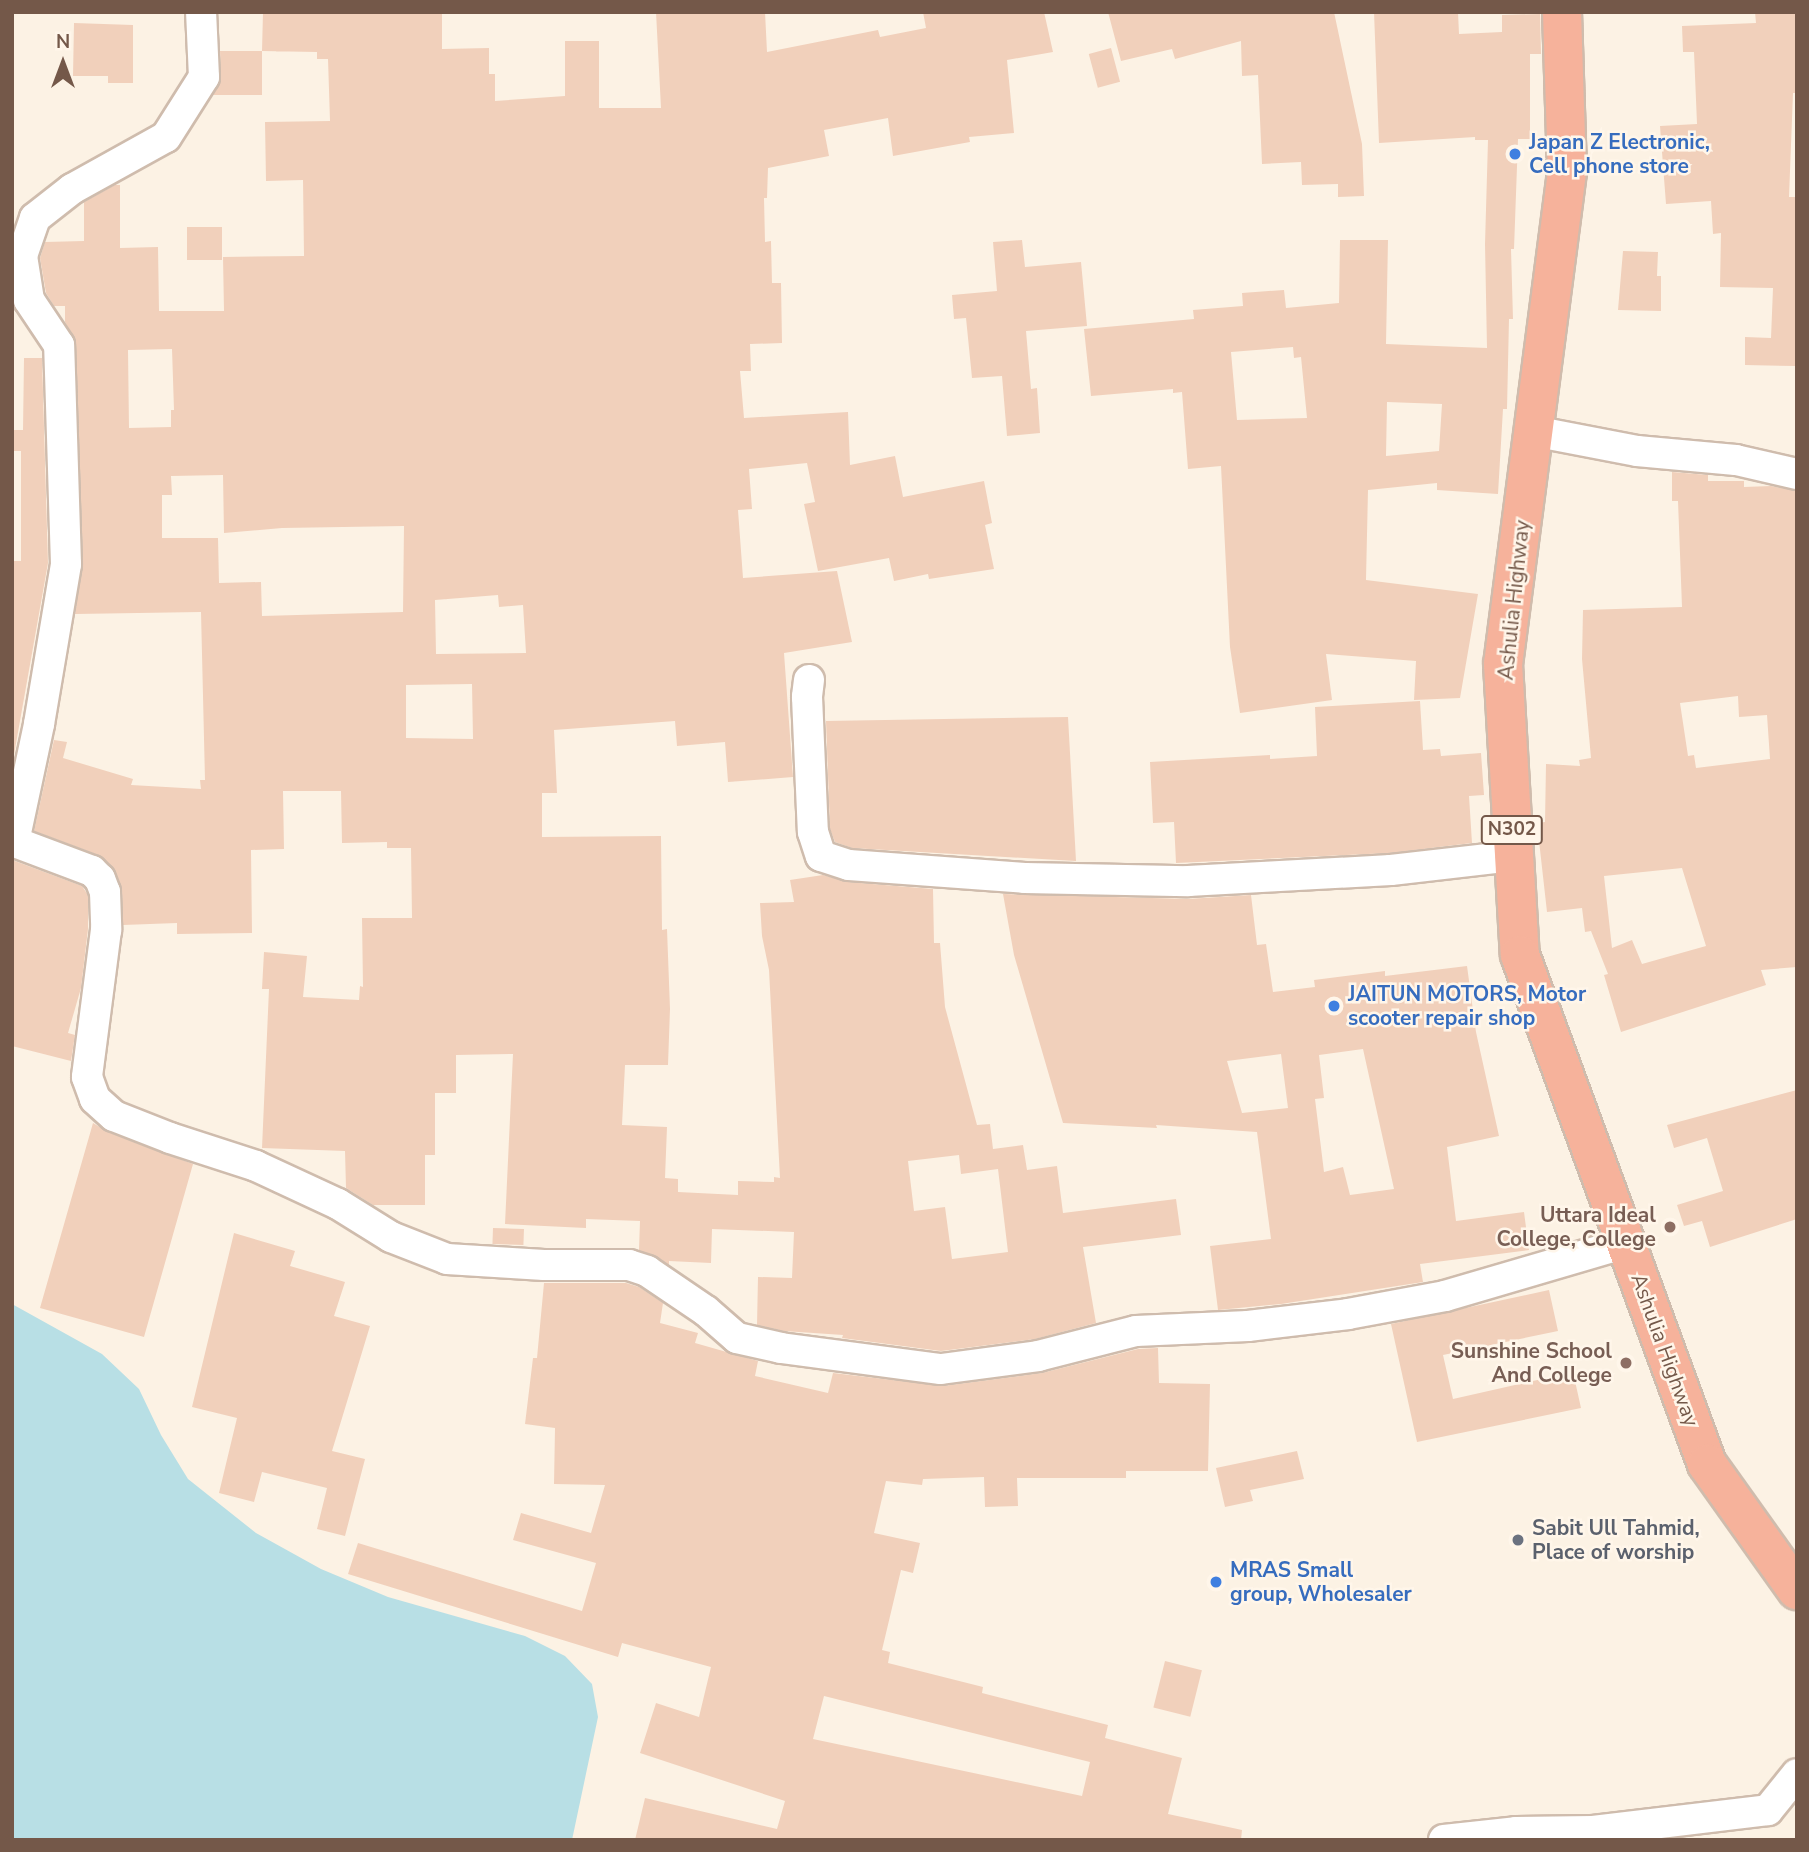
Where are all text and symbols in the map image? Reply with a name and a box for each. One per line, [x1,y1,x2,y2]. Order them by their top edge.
north arrow [28,28,98,98]
text: N [56,29,70,55]
place label: Japan Z Electronic, Cell phone store [1529,129,1710,179]
marker: Japan Z Electronic, Cell phone store [1507,146,1523,162]
street label: Ashulia Highway [1493,519,1535,681]
road number: N302 [1480,814,1544,846]
place label: JAITUN MOTORS, Motor scooter repair shop [1348,981,1586,1031]
marker: JAITUN MOTORS, Motor scooter repair shop [1326,998,1342,1014]
place label: Uttara Ideal College, College [1496,1202,1656,1252]
marker: Uttara Ideal College, College [1662,1219,1678,1235]
street label: Ashulia Highway [1626,1270,1704,1430]
place label: Sunshine School And College [1451,1338,1612,1388]
marker: Sunshine School And College [1618,1355,1634,1371]
place label: Sabit Ull Tahmid, Place of worship [1532,1515,1700,1565]
marker: Sabit Ull Tahmid, Place of worship [1510,1532,1526,1548]
place label: MRAS Small group, Wholesaler [1230,1557,1412,1607]
marker: MRAS Small group, Wholesaler [1208,1574,1224,1590]

